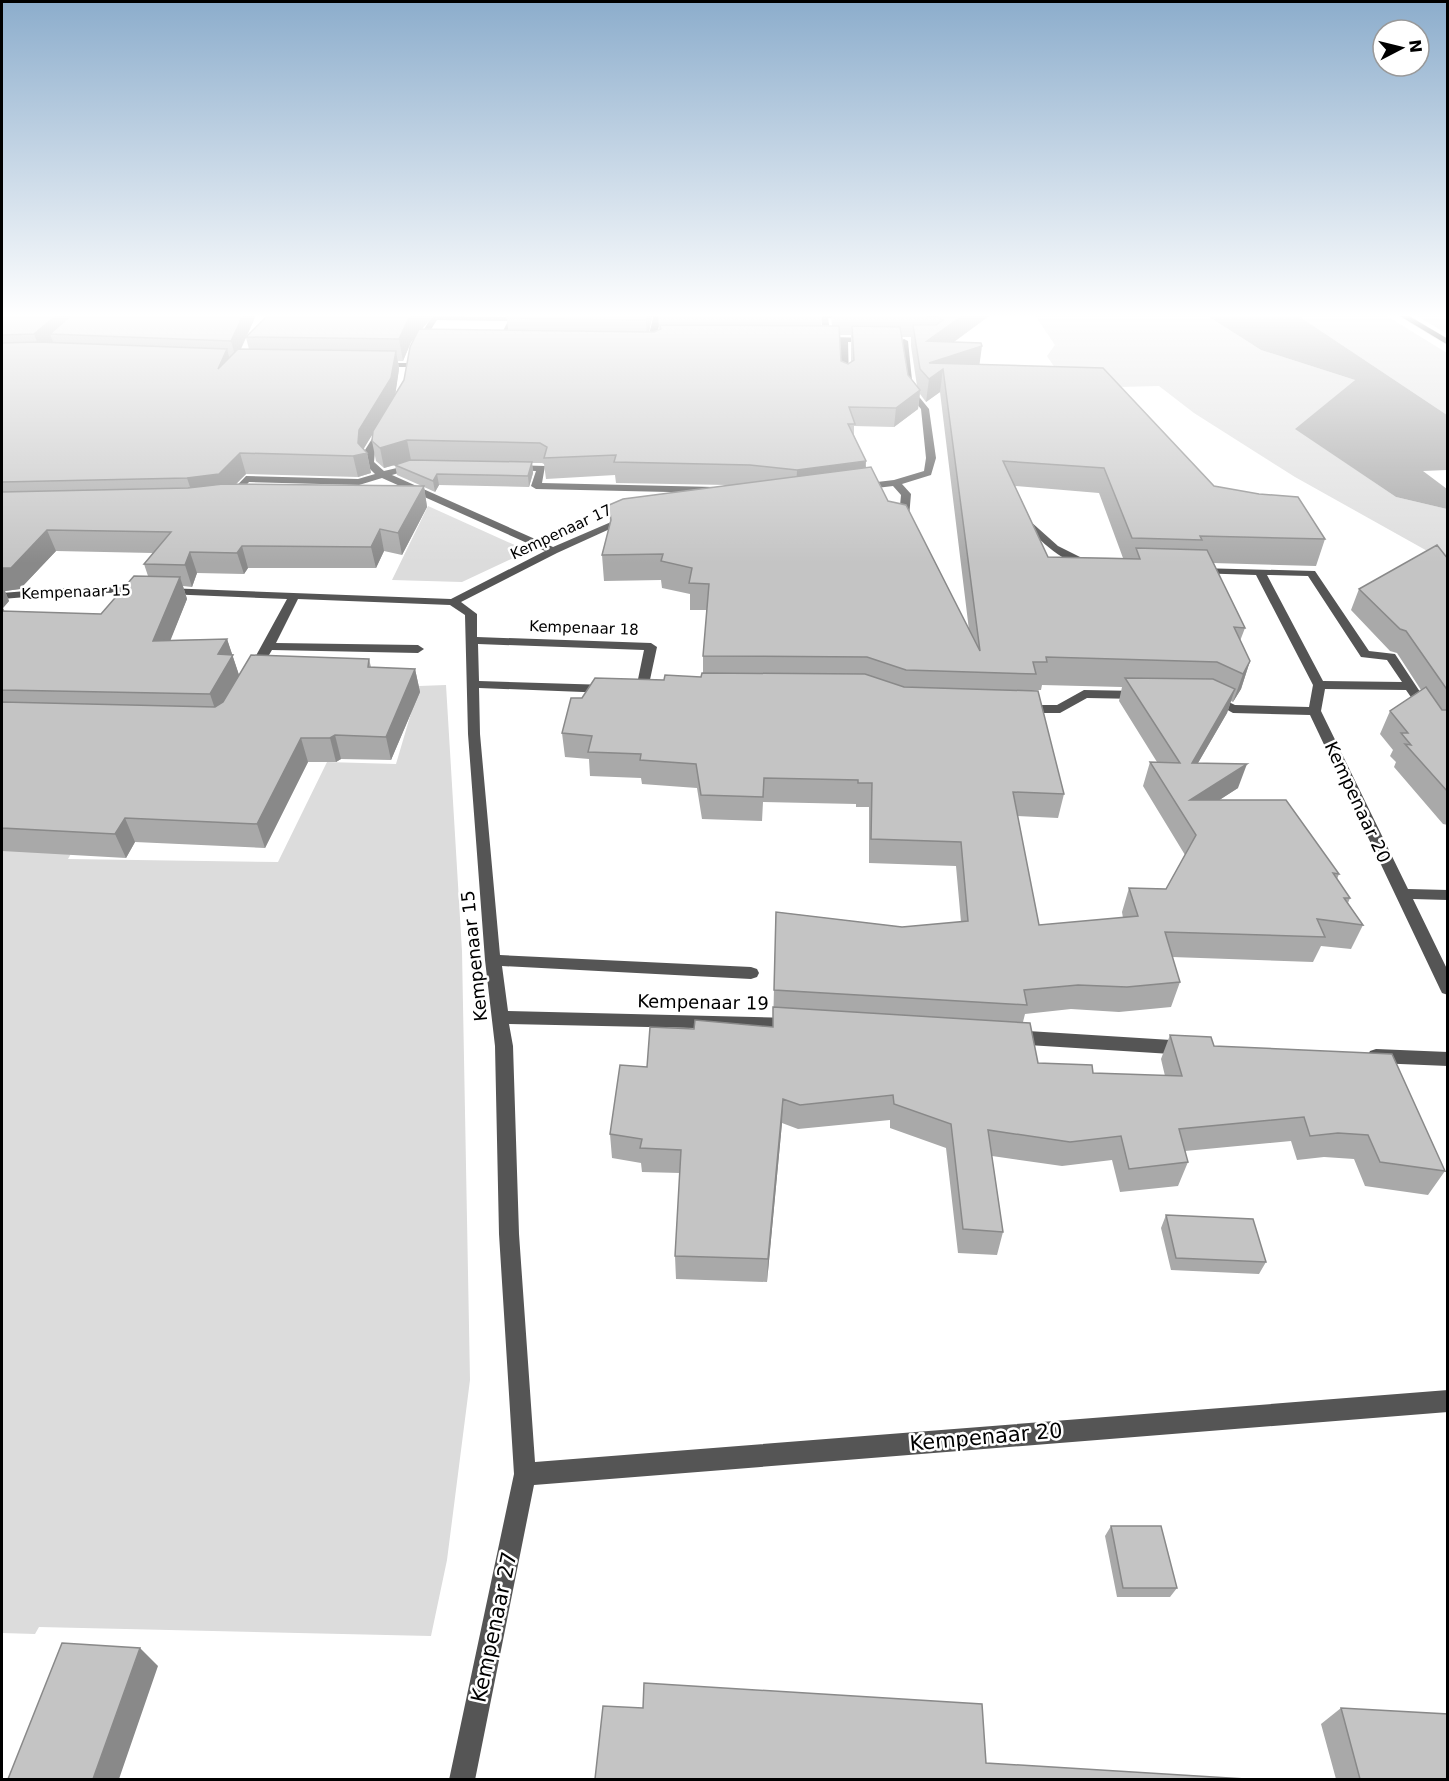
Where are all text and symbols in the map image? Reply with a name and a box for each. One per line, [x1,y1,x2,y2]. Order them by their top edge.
north arrow [1371,18,1431,78]
text: N [1405,38,1426,54]
street label: Kempenaar 17 [508,501,614,563]
street label: Kempenaar 15 [21,581,131,603]
street label: Kempenaar 18 [529,617,639,639]
street label: Kempenaar 20 [1321,738,1395,866]
street label: Kempenaar 15 [457,890,491,1022]
street label: Kempenaar 19 [637,990,769,1014]
street label: Kempenaar 20 [909,1418,1063,1456]
street label: Kempenaar 27 [466,1549,522,1705]

